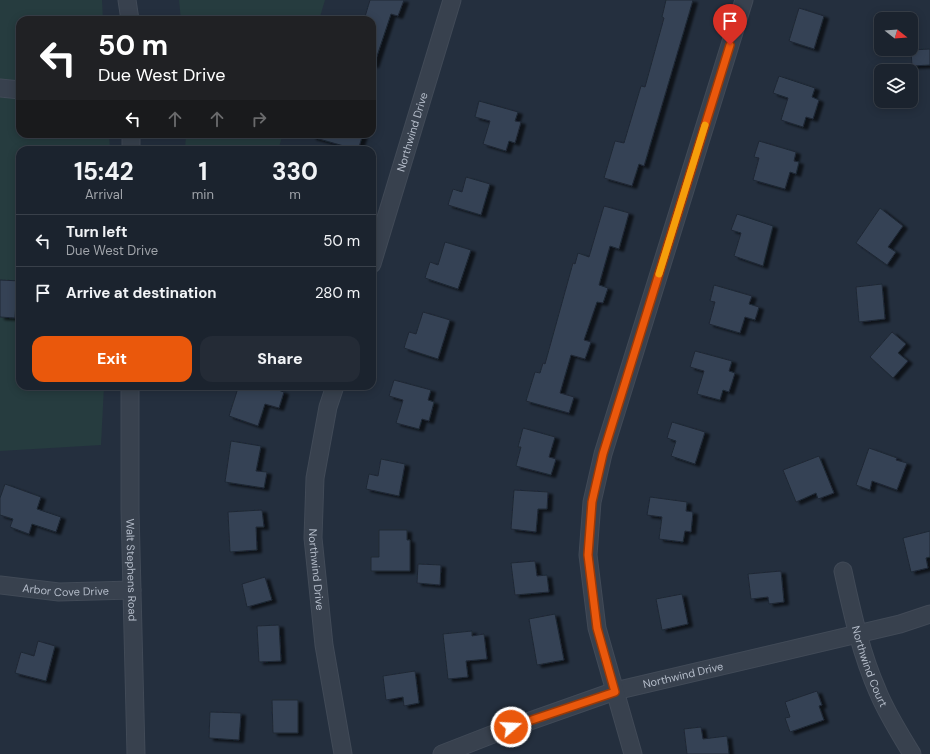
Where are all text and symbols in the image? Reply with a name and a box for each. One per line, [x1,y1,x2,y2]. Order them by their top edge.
pin [713,4,747,45]
icon: arrive [719,10,741,32]
north arrow [874,12,918,56]
map controls [874,12,918,108]
text: 50 m [98,27,168,64]
icon: left [32,32,84,84]
text: Due West Drive [98,63,226,87]
button: layers [874,64,918,108]
street label: Northwind Drive [393,91,431,173]
icon: left [122,108,144,130]
icon: ahead [164,108,186,130]
icon: ahead [206,108,228,130]
icon: right [248,108,270,130]
text: 15:42 [74,156,134,187]
text: 1 [198,156,207,187]
text: 330 [272,156,318,187]
text: Arrival [85,186,123,203]
text: min [192,186,214,203]
text: m [289,186,301,203]
text: Turn left [66,222,127,242]
icon: left [32,230,54,252]
text: 50 m [323,231,360,251]
text: Due West Drive [66,242,158,259]
icon: arrive [32,282,54,304]
text: Arrive at destination [66,283,217,303]
text: 280 m [315,283,360,303]
button: Exit [32,336,192,382]
button: Share [200,336,360,382]
street label: Walt Stephens Road [123,519,140,621]
street label: Northwind Drive [306,528,327,611]
street label: Arbor Cove Drive [22,581,109,599]
street label: Northwind Court [849,624,891,709]
street label: Northwind Drive [641,659,725,691]
position arrow [490,706,532,748]

